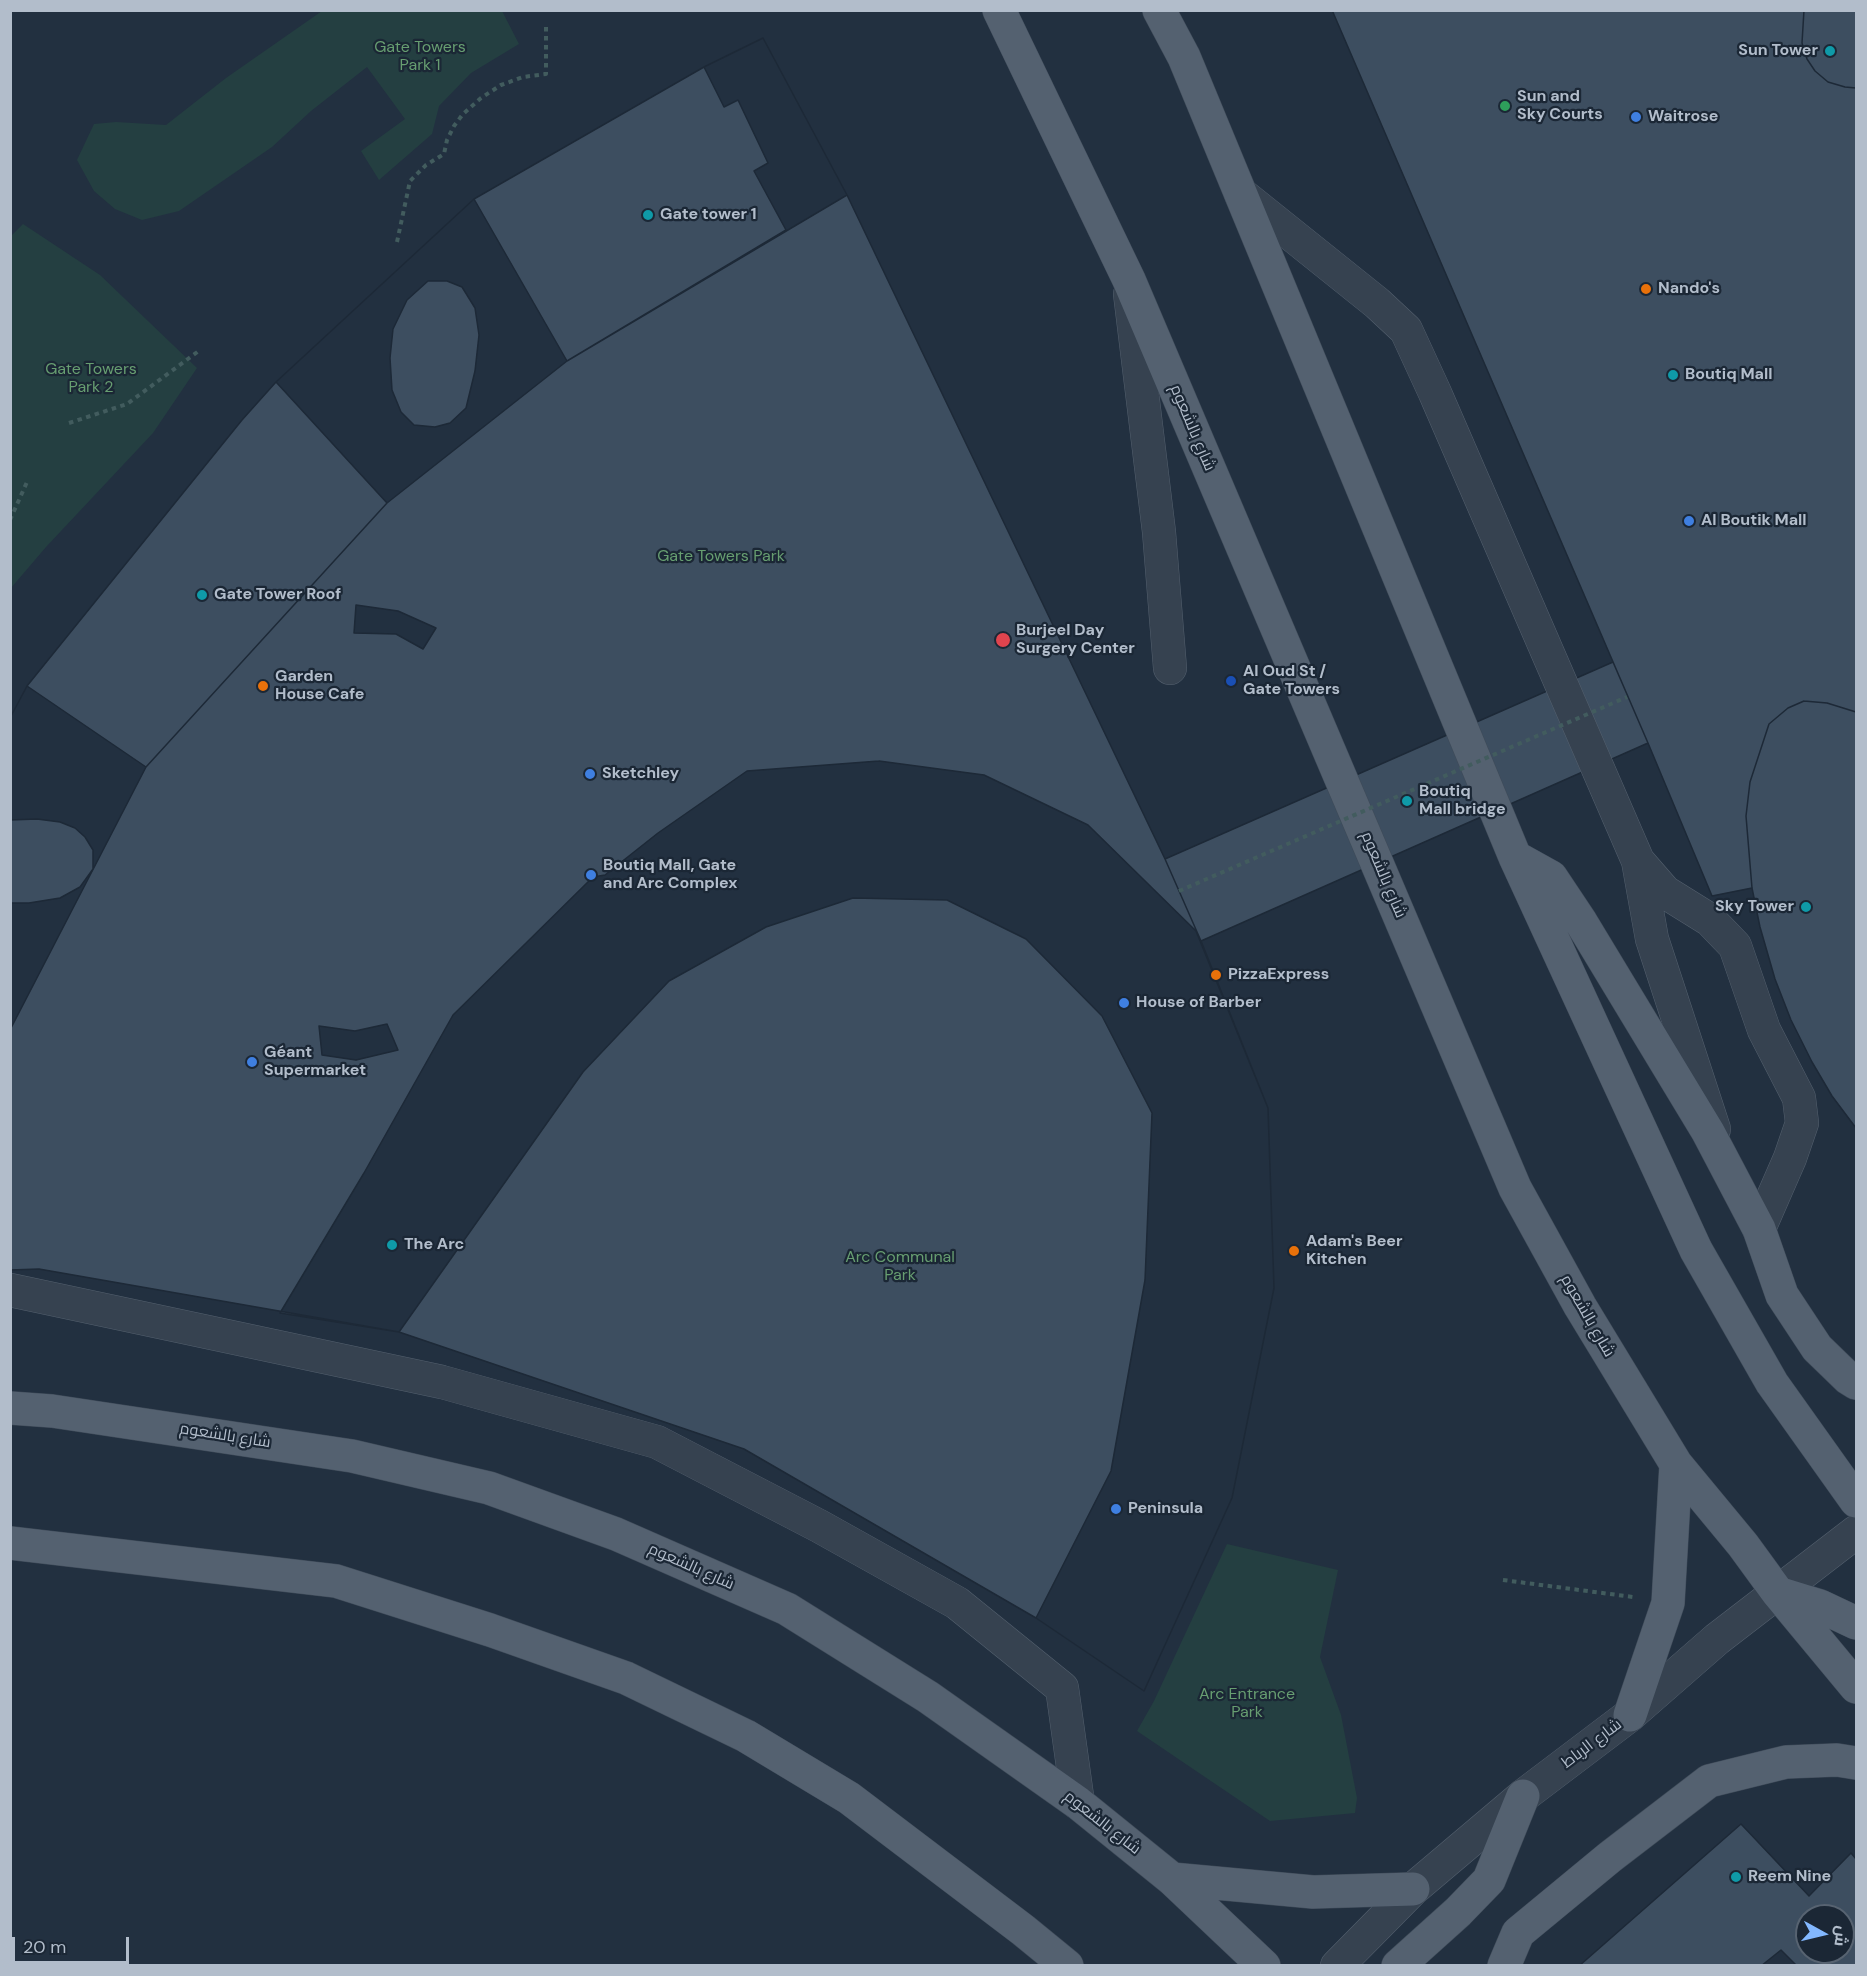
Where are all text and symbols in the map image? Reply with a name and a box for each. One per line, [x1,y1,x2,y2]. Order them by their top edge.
park label: Gate Towers Park 1 [374,38,466,76]
place label: Sun Tower [1738,41,1818,61]
marker: Sun Tower [1823,44,1837,58]
place label: Sun and Sky Courts [1517,87,1603,125]
marker: Sun and Sky Courts [1498,99,1512,113]
place label: Waitrose [1648,107,1718,127]
marker: Waitrose [1629,110,1643,124]
place label: Gate tower 1 [660,205,757,225]
marker: Gate tower 1 [641,208,655,222]
place label: Nando's [1658,279,1720,299]
marker: Nando's [1639,282,1653,296]
park label: Gate Towers Park 2 [45,360,137,398]
place label: Boutiq Mall [1685,365,1772,385]
marker: Boutiq Mall [1666,368,1680,382]
street label: شارع بالشعوم [1165,382,1219,474]
place label: Al Boutik Mall [1701,511,1807,531]
marker: Al Boutik Mall [1682,514,1696,528]
park label: Gate Towers Park [657,547,785,567]
place label: Gate Tower Roof [214,585,341,605]
marker: Gate Tower Roof [195,588,209,602]
place label: Burjeel Day Surgery Center [1016,621,1135,659]
marker: Burjeel Day Surgery Center [994,631,1012,649]
place label: Al Oud St / Gate Towers [1243,662,1340,700]
place label: Garden House Cafe [275,667,364,705]
marker: Al Oud St / Gate Towers [1224,674,1238,688]
marker: Garden House Cafe [256,679,270,693]
place label: Sketchley [602,764,679,784]
marker: Sketchley [583,767,597,781]
place label: Boutiq Mall bridge [1419,782,1506,820]
marker: Boutiq Mall bridge [1400,794,1414,808]
street label: شارع بالشعوم [1356,829,1410,921]
place label: Boutiq Mall, Gate and Arc Complex [603,856,737,894]
marker: Boutiq Mall, Gate and Arc Complex [584,868,598,882]
place label: Sky Tower [1715,897,1794,917]
marker: Sky Tower [1799,900,1813,914]
place label: PizzaExpress [1228,965,1329,985]
marker: PizzaExpress [1209,968,1223,982]
place label: House of Barber [1136,993,1261,1013]
marker: House of Barber [1117,996,1131,1010]
place label: Géant Supermarket [264,1043,366,1081]
marker: Géant Supermarket [245,1055,259,1069]
place label: Adam's Beer Kitchen [1306,1232,1403,1270]
place label: The Arc [404,1235,464,1255]
marker: The Arc [385,1238,399,1252]
marker: Adam's Beer Kitchen [1287,1244,1301,1258]
park label: Arc Communal Park [845,1248,955,1286]
street label: شارع بالشعوم [1556,1271,1618,1361]
street label: شارع بالشعوم [178,1419,272,1453]
place label: Peninsula [1128,1499,1203,1519]
marker: Peninsula [1109,1502,1123,1516]
street label: شارع بالشعوم [645,1540,737,1594]
park label: Arc Entrance Park [1199,1685,1295,1723]
street label: شارع الرباط [1558,1715,1626,1773]
street label: شارع بالشعوم [1060,1787,1144,1859]
place label: Reem Nine [1748,1867,1831,1887]
marker: Reem Nine [1729,1870,1743,1884]
north arrow [1795,1904,1855,1964]
scale bar [15,1925,132,1963]
text: ش [1830,1925,1853,1948]
text: 20 m [23,1935,66,1959]

